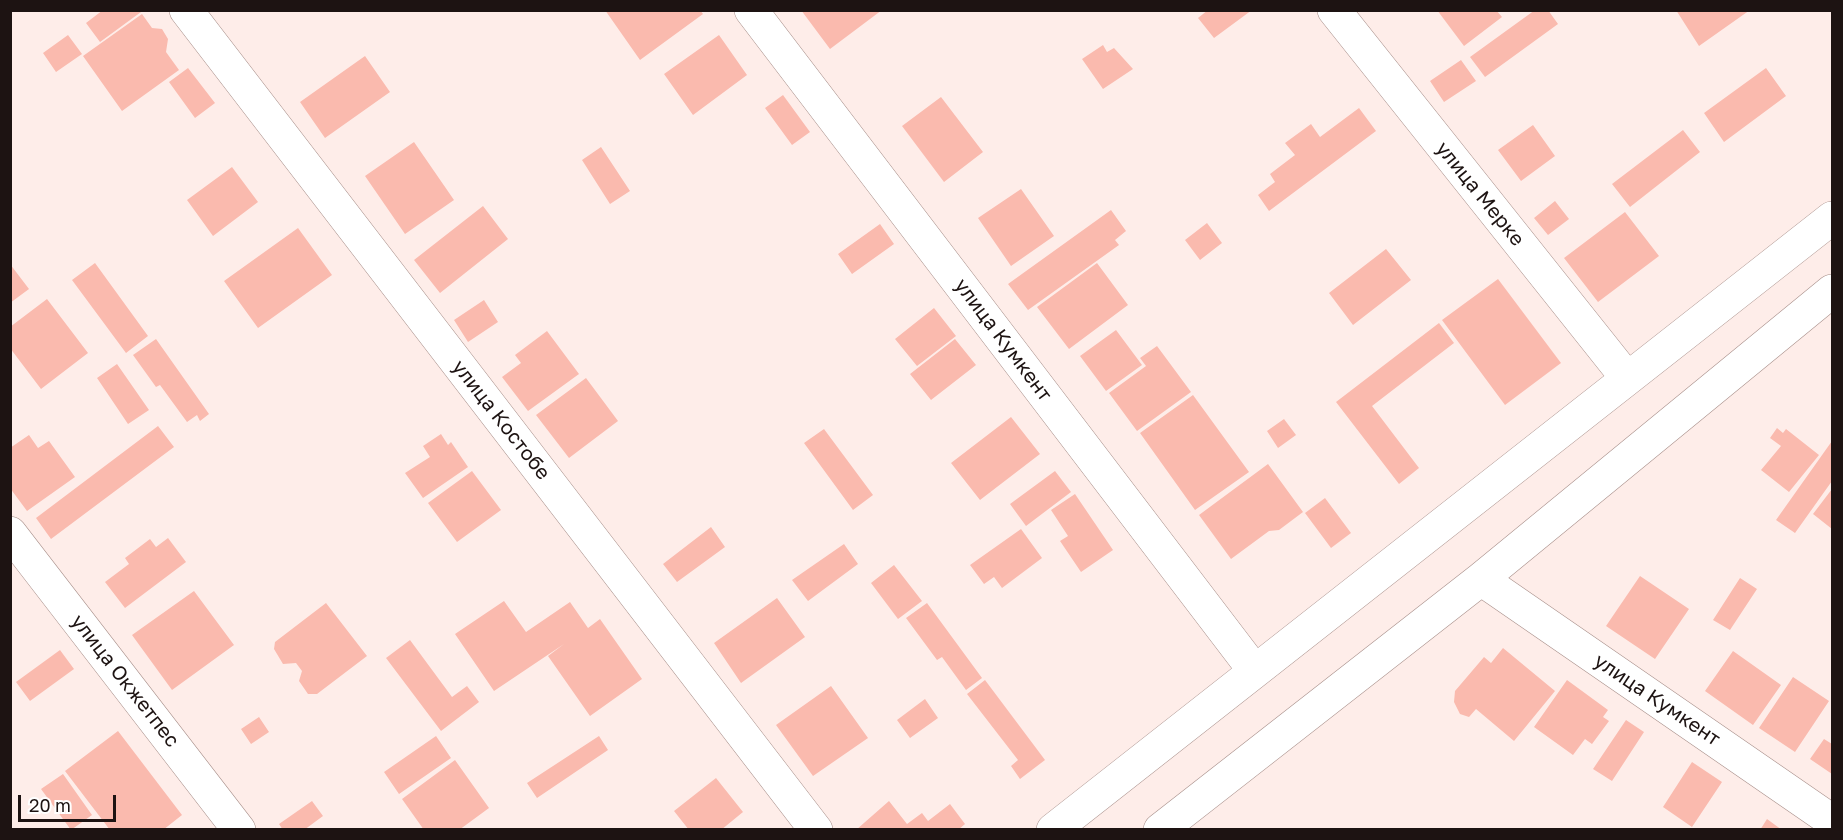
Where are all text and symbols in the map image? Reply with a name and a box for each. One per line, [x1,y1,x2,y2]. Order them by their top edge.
street label: улица Мерке [1431,137,1529,251]
street label: улица Кумкент [949,274,1057,406]
street label: улица Костобе [447,355,555,485]
street label: улица Окжетпес [66,610,184,752]
street label: улица Кумкент [1589,649,1725,751]
scale bar [21,783,118,821]
text: 20 m [29,794,71,816]

